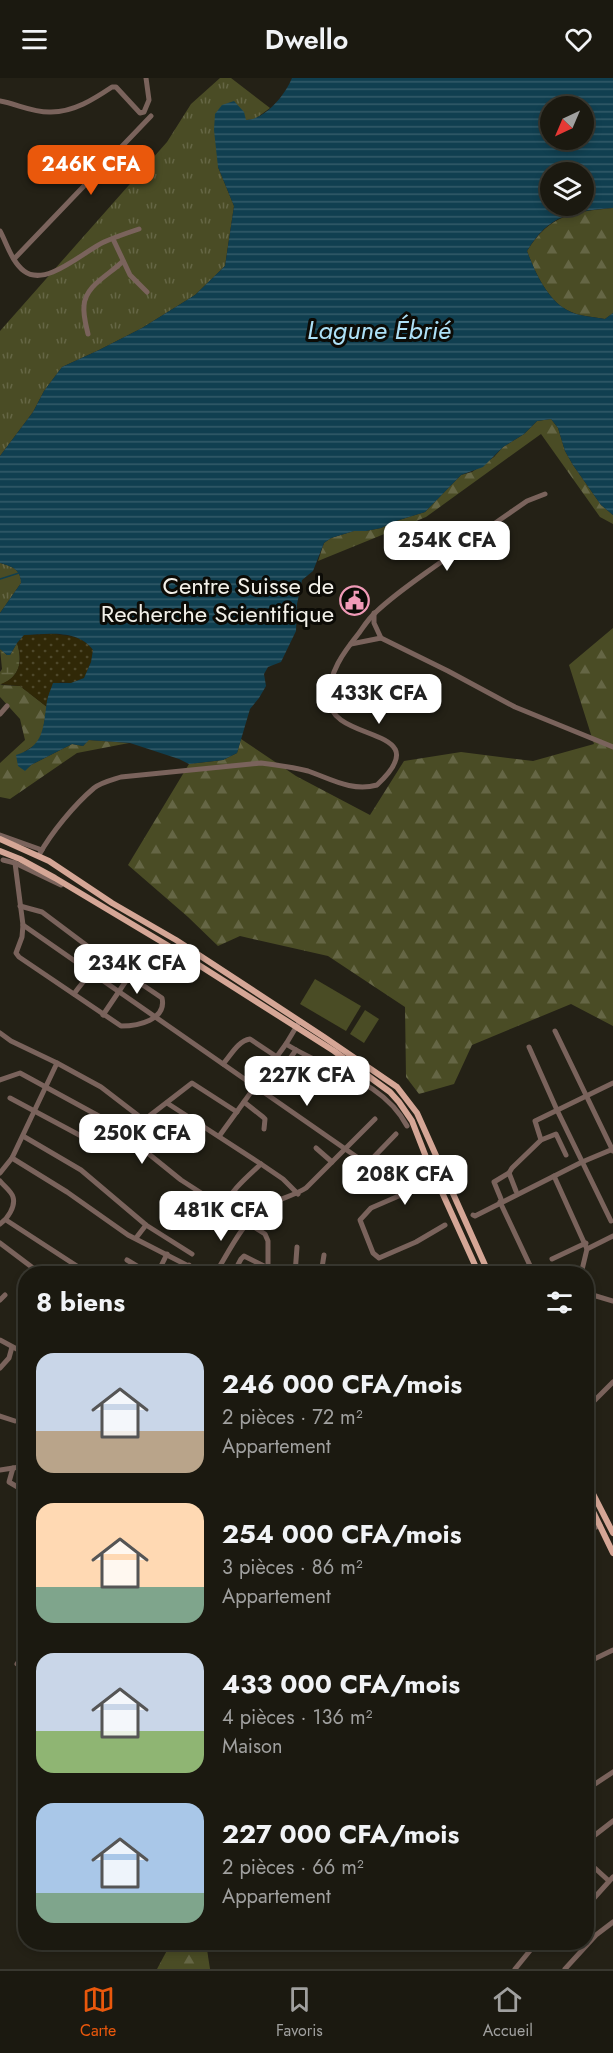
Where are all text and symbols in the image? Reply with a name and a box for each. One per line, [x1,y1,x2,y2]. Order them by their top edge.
text: Dwello [265,20,348,59]
icon: menu [18,23,51,56]
icon: heart [562,23,595,56]
north arrow [540,96,594,150]
map controls [540,96,594,216]
pin: 246K CFA [29,145,153,196]
text: 246K CFA [42,150,140,179]
button: layers [540,162,594,216]
water label: Lagune Ébrié [307,311,452,349]
pin: 254K CFA [385,521,509,572]
text: 254K CFA [398,526,496,555]
place label: Centre Suisse de Recherche Scientifique [101,568,334,631]
public building icon: Centre Suisse de Recherche Scientifique [339,584,371,616]
pin: 433K CFA [317,674,441,725]
text: 433K CFA [330,679,428,708]
pin: 234K CFA [75,944,199,995]
text: 234K CFA [88,949,186,978]
pin: 227K CFA [245,1056,369,1107]
text: 227K CFA [259,1061,355,1090]
pin: 250K CFA [80,1114,204,1165]
text: 250K CFA [93,1119,191,1148]
pin: 208K CFA [343,1155,467,1206]
text: 208K CFA [356,1160,454,1189]
pin: 481K CFA [159,1191,283,1242]
text: 481K CFA [173,1196,269,1225]
text: 8 biens [36,1283,125,1321]
icon: filters [543,1286,576,1319]
text: 246 000 CFA/mois [222,1365,462,1403]
icon: home [84,1377,156,1449]
text: 2 pièces · 72 m² [222,1403,363,1432]
text: Appartement [222,1432,331,1461]
text: 254 000 CFA/mois [222,1515,462,1553]
icon: home [84,1527,156,1599]
text: 3 pièces · 86 m² [222,1553,363,1582]
text: Appartement [222,1582,331,1611]
text: 433 000 CFA/mois [222,1665,460,1703]
icon: home [84,1677,156,1749]
text: 4 pièces · 136 m² [222,1703,372,1732]
text: Maison [222,1732,283,1761]
text: 227 000 CFA/mois [222,1815,459,1853]
icon: home [84,1827,156,1899]
text: 2 pièces · 66 m² [222,1853,364,1882]
text: Appartement [222,1882,331,1911]
tab: Carte [80,1983,116,2042]
tab: Favoris [276,1983,323,2042]
tab: Accueil [483,1983,533,2042]

